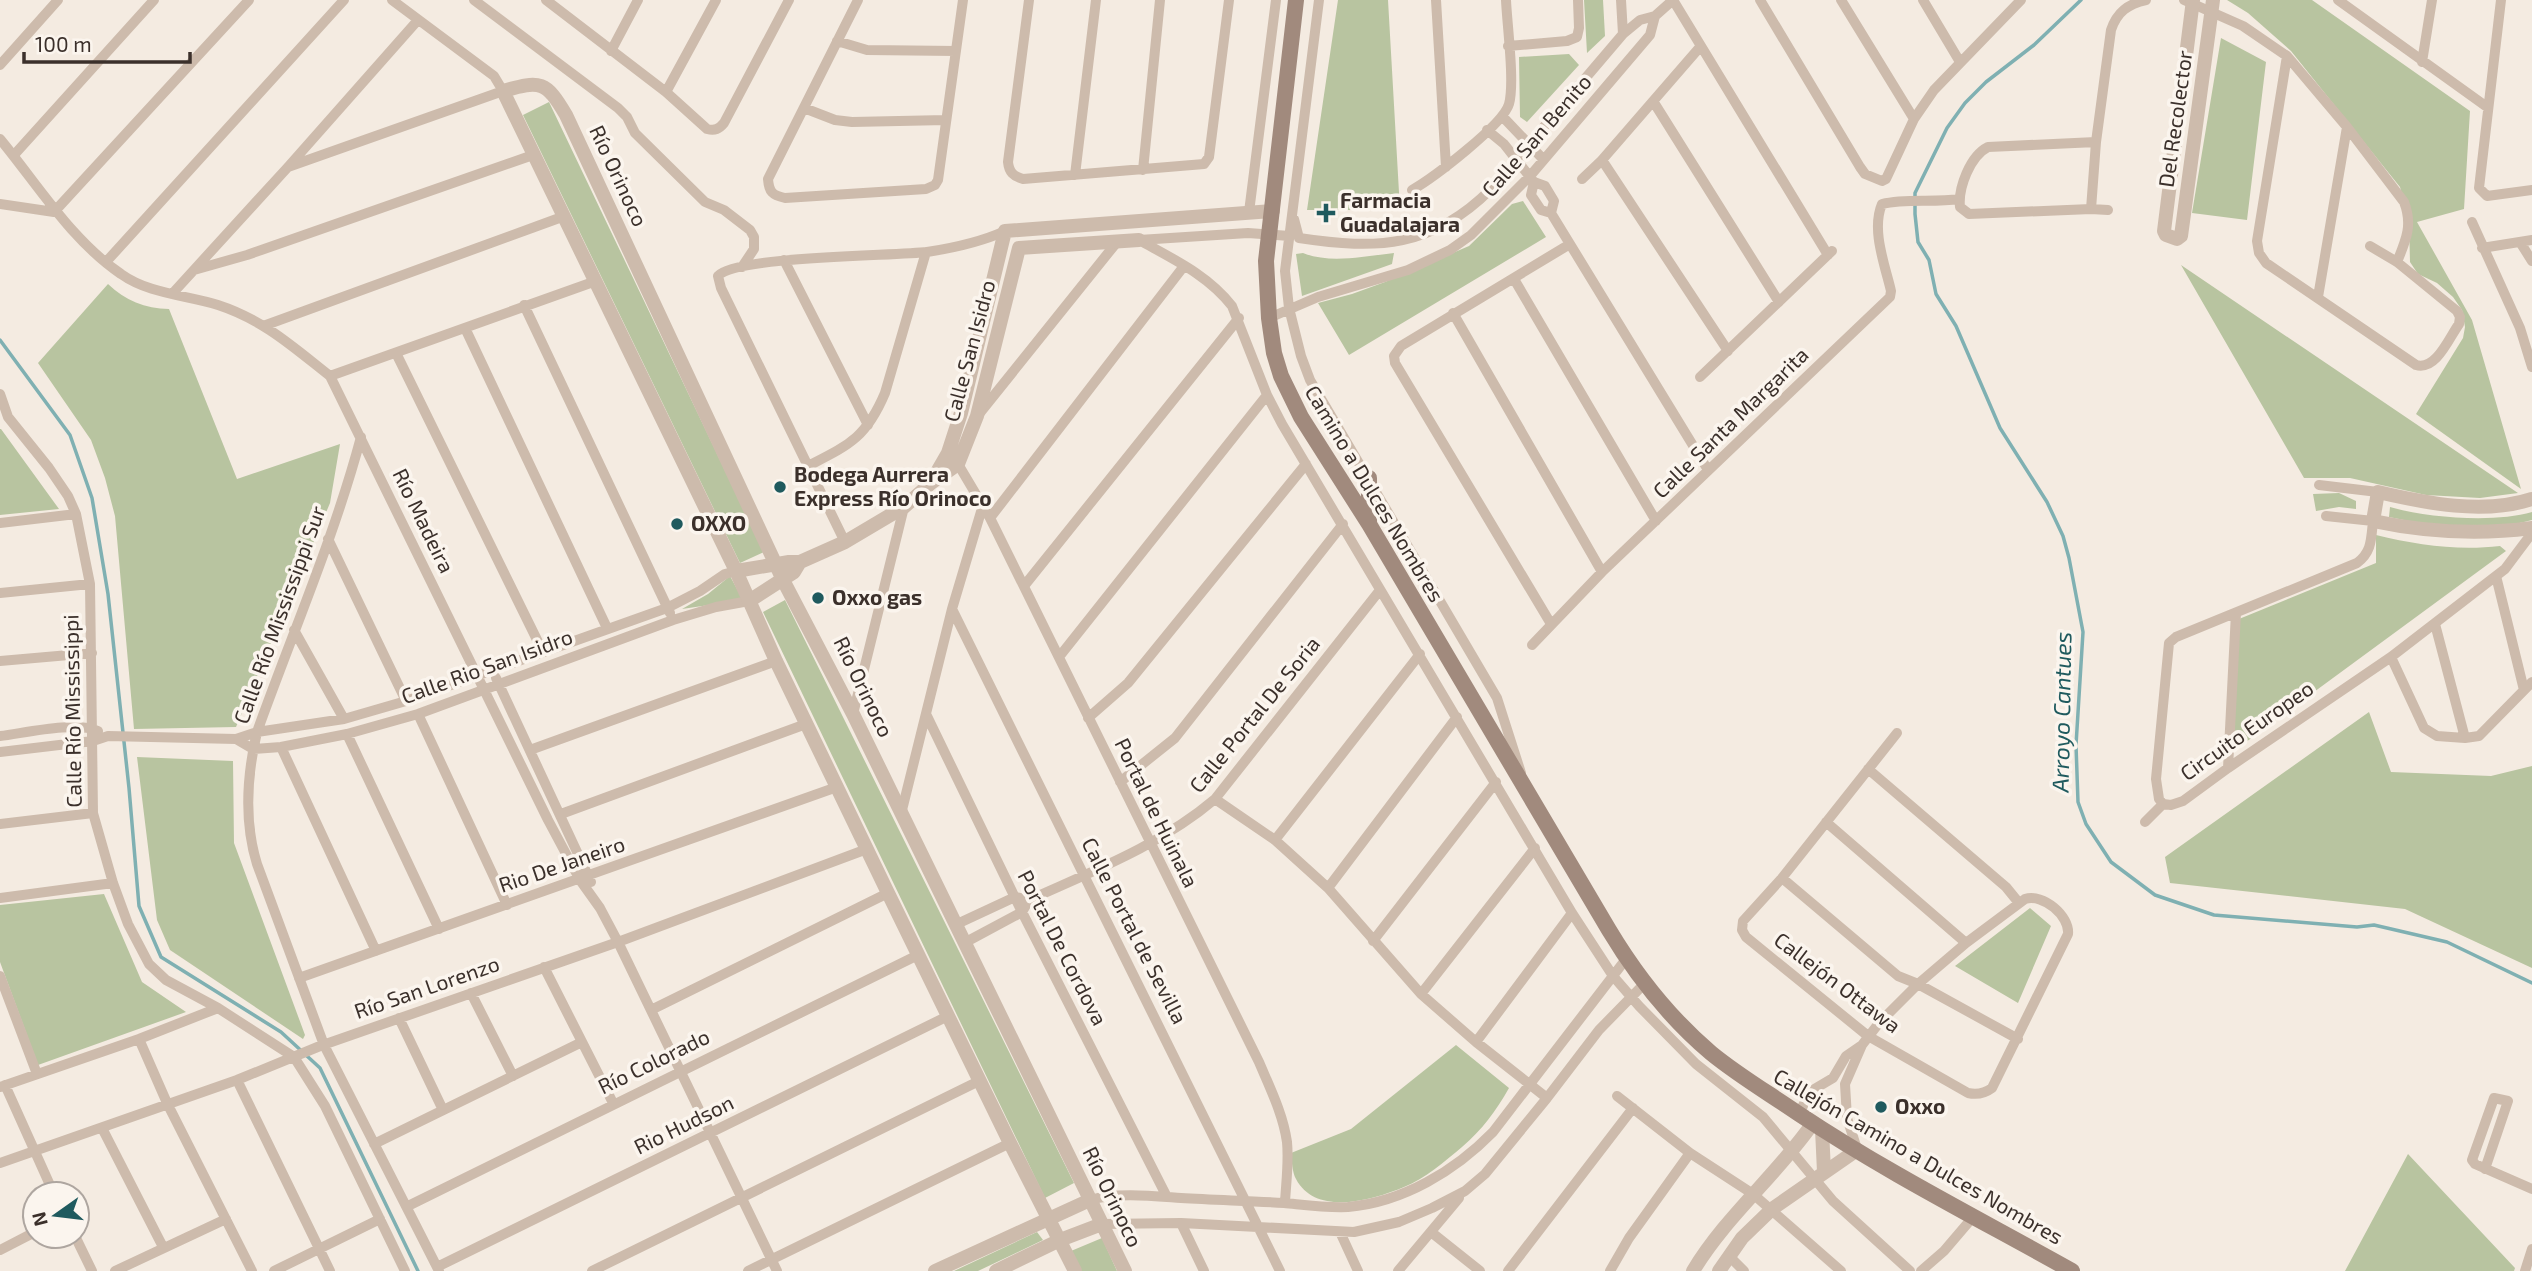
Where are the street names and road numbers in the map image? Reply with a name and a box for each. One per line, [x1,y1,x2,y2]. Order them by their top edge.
street label: Del Recolector [2153,48,2197,189]
street label: Calle San Benito [1476,69,1596,201]
street label: Río Orinoco [585,121,654,230]
street label: Calle San Isidro [938,277,999,424]
street label: Calle Santa Margarita [1647,341,1813,503]
street label: Camino a Dulces Nombres [1301,380,1450,606]
street label: Río Madeira [388,464,460,577]
street label: Calle Río Mississippi Sur [228,502,330,727]
street label: Calle Río Mississippi [57,614,86,808]
street label: Calle Rio San Isidro [397,623,576,708]
street label: Calle Portal De Soria [1183,631,1324,797]
street label: Río Orinoco [829,632,899,741]
street label: Circuito Europeo [2175,675,2317,785]
street label: Portal de Huinala [1110,734,1204,891]
street label: Rio De Janeiro [495,830,628,897]
street label: Calle Portal de Sevilla [1077,833,1193,1028]
street label: Portal De Cordova [1013,865,1113,1029]
street label: Callejón Ottawa [1769,926,1906,1038]
street label: Río San Lorenzo [351,950,502,1023]
street label: Río Colorado [594,1023,713,1098]
street label: Callejón Camino a Dulces Nombres [1769,1062,2068,1250]
street label: Rio Hudson [629,1089,737,1158]
street label: Río Orinoco [1078,1142,1148,1251]

